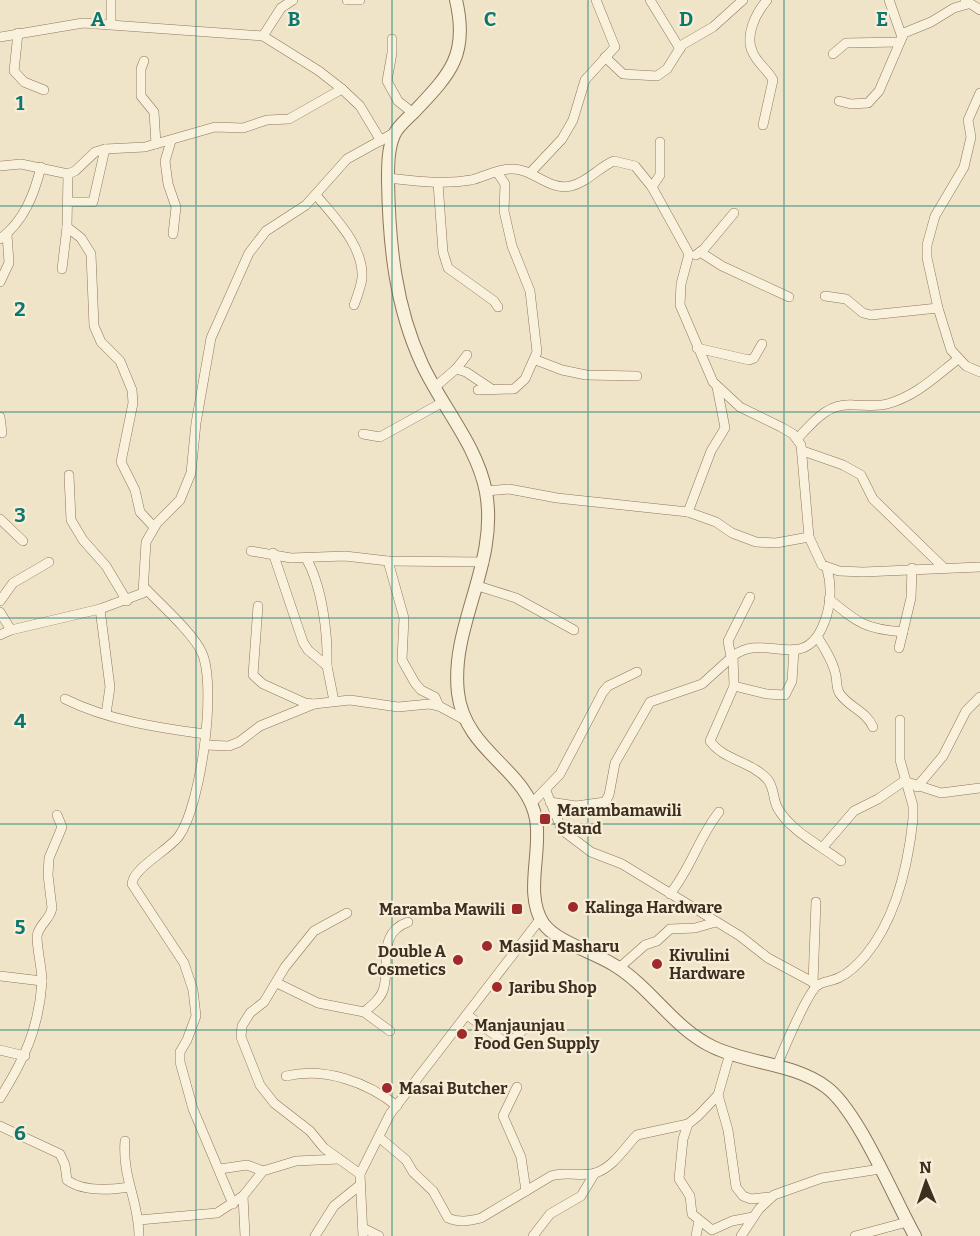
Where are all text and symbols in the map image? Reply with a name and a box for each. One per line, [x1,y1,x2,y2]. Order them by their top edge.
text: A [91,7,106,31]
text: B [288,7,301,31]
text: C [484,7,496,31]
text: D [679,7,693,31]
text: E [876,7,888,31]
text: 1 [16,91,25,115]
text: 2 [14,297,26,321]
text: 3 [14,503,26,527]
text: 4 [14,709,26,733]
place label: Marambamawili Stand [557,801,682,838]
marker: Marambamawili Stand [538,812,552,826]
place label: Kalinga Hardware [585,898,722,917]
place label: Maramba Mawili [379,900,505,919]
marker: Kalinga Hardware [566,900,580,914]
marker: Maramba Mawili [510,902,524,916]
text: 5 [15,915,26,939]
place label: Masjid Masharu [499,937,619,956]
marker: Masjid Masharu [480,939,494,953]
place label: Double A Cosmetics [368,942,447,979]
place label: Kivulini Hardware [669,946,745,983]
marker: Double A Cosmetics [451,953,465,967]
marker: Kivulini Hardware [650,957,664,971]
place label: Jaribu Shop [508,978,597,997]
marker: Jaribu Shop [490,980,504,994]
place label: Manjaunjau Food Gen Supply [474,1016,600,1053]
marker: Manjaunjau Food Gen Supply [455,1027,469,1041]
place label: Masai Butcher [399,1079,508,1098]
marker: Masai Butcher [380,1081,394,1095]
text: 6 [14,1121,26,1145]
north arrow [896,1152,956,1212]
text: N [919,1158,932,1177]

